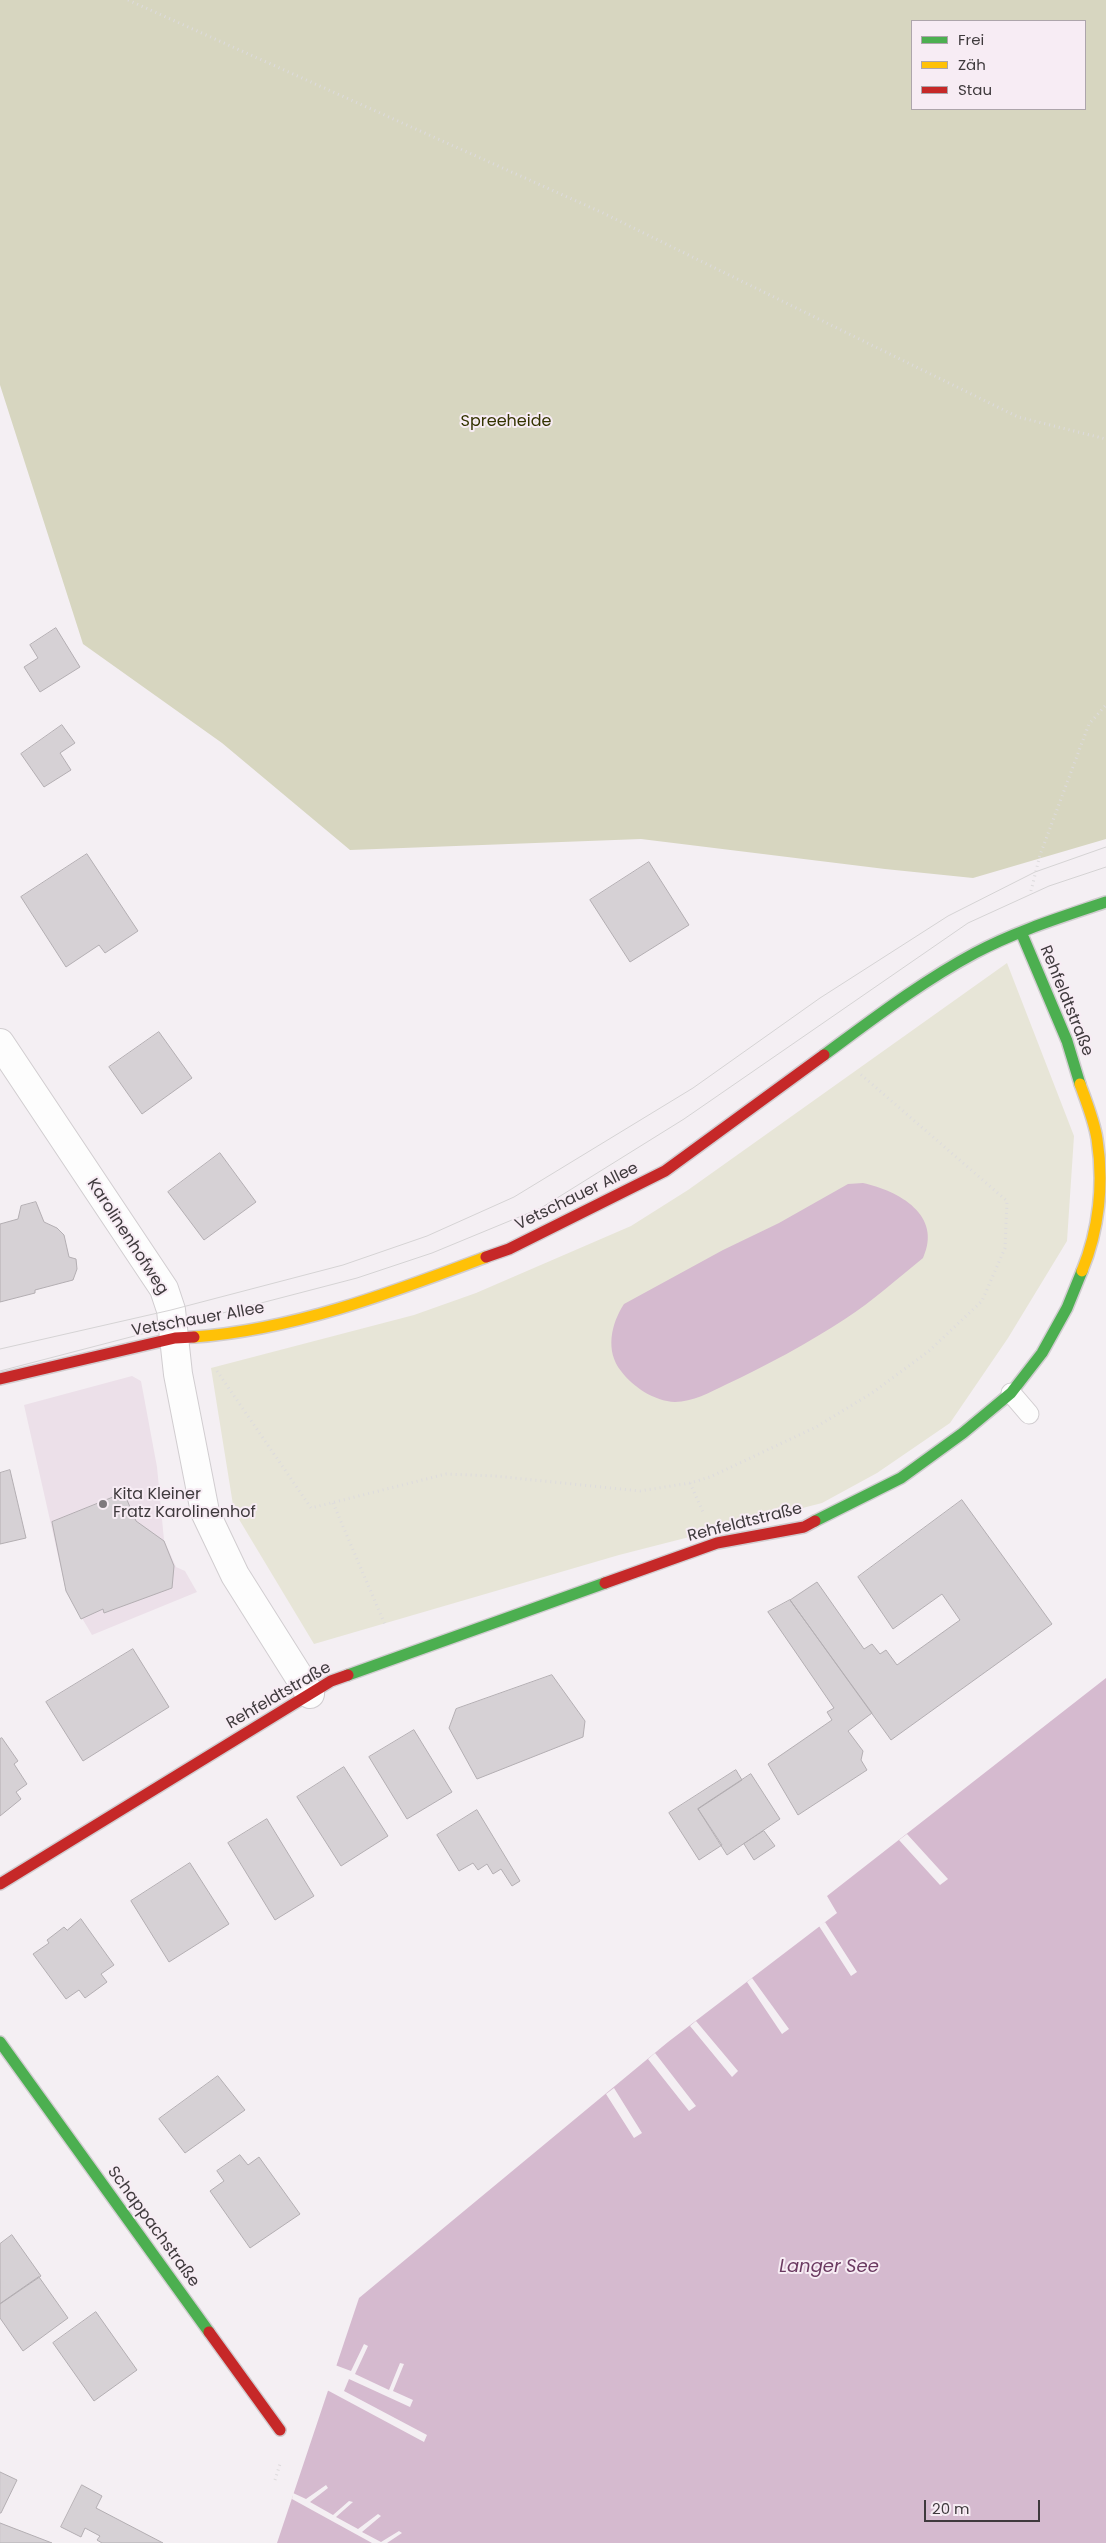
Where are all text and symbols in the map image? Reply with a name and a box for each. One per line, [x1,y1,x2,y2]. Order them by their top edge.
legend [911,20,1086,110]
text: Frei [958,29,984,50]
text: Zäh [958,54,986,75]
text: Stau [958,79,992,100]
park label: Spreeheide [461,412,551,432]
street label: Rehfeldtstraße [1035,943,1097,1059]
street label: Vetschauer Allee [512,1159,642,1235]
street label: Karolinenhofweg [82,1175,172,1299]
street label: Vetschauer Allee [130,1299,266,1341]
place label: Kita Kleiner Fratz Karolinenhof [113,1485,256,1523]
marker: Kita Kleiner Fratz Karolinenhof [97,1498,109,1510]
street label: Rehfeldtstraße [686,1499,804,1547]
street label: Rehfeldtstraße [223,1658,335,1734]
street label: Schappachstraße [103,2163,203,2291]
water label: Langer See [779,2256,879,2278]
scale bar [926,2490,1042,2522]
text: 20 m [932,2498,970,2519]

